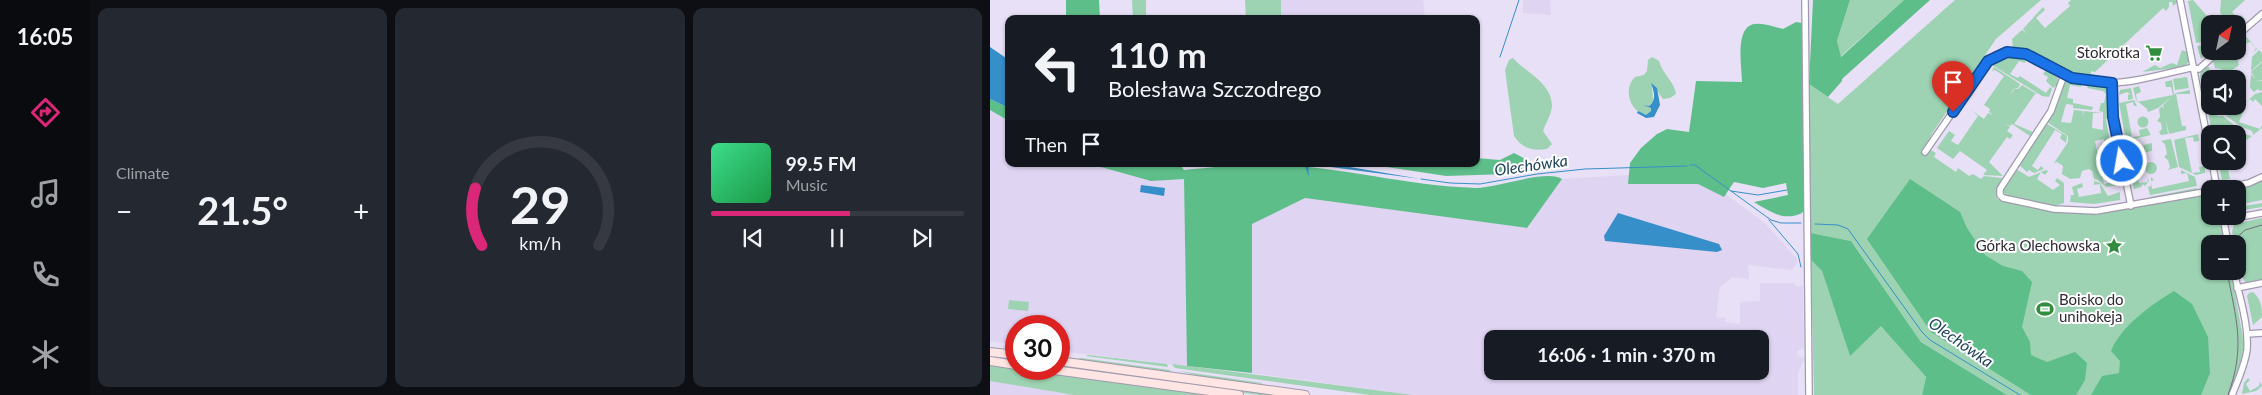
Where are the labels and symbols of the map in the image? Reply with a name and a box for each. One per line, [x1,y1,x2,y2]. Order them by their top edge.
north arrow [2201,15,2246,60]
place label: Stokrotka [2077,43,2140,61]
supermarket icon: Stokrotka [2144,43,2164,63]
pin [1932,61,1974,112]
position arrow [2095,134,2147,186]
water label: Olechówka [1493,150,1569,179]
place label: Górka Olechowska [1976,236,2100,254]
place icon: Górka Olechowska [2104,236,2124,256]
place label: Boisko do unihokeja [2059,290,2124,325]
sports icon: Boisko do unihokeja [2035,299,2055,319]
water label: Olechówka [1926,313,1997,371]
speed limit sign: 30 [1005,315,1070,380]

